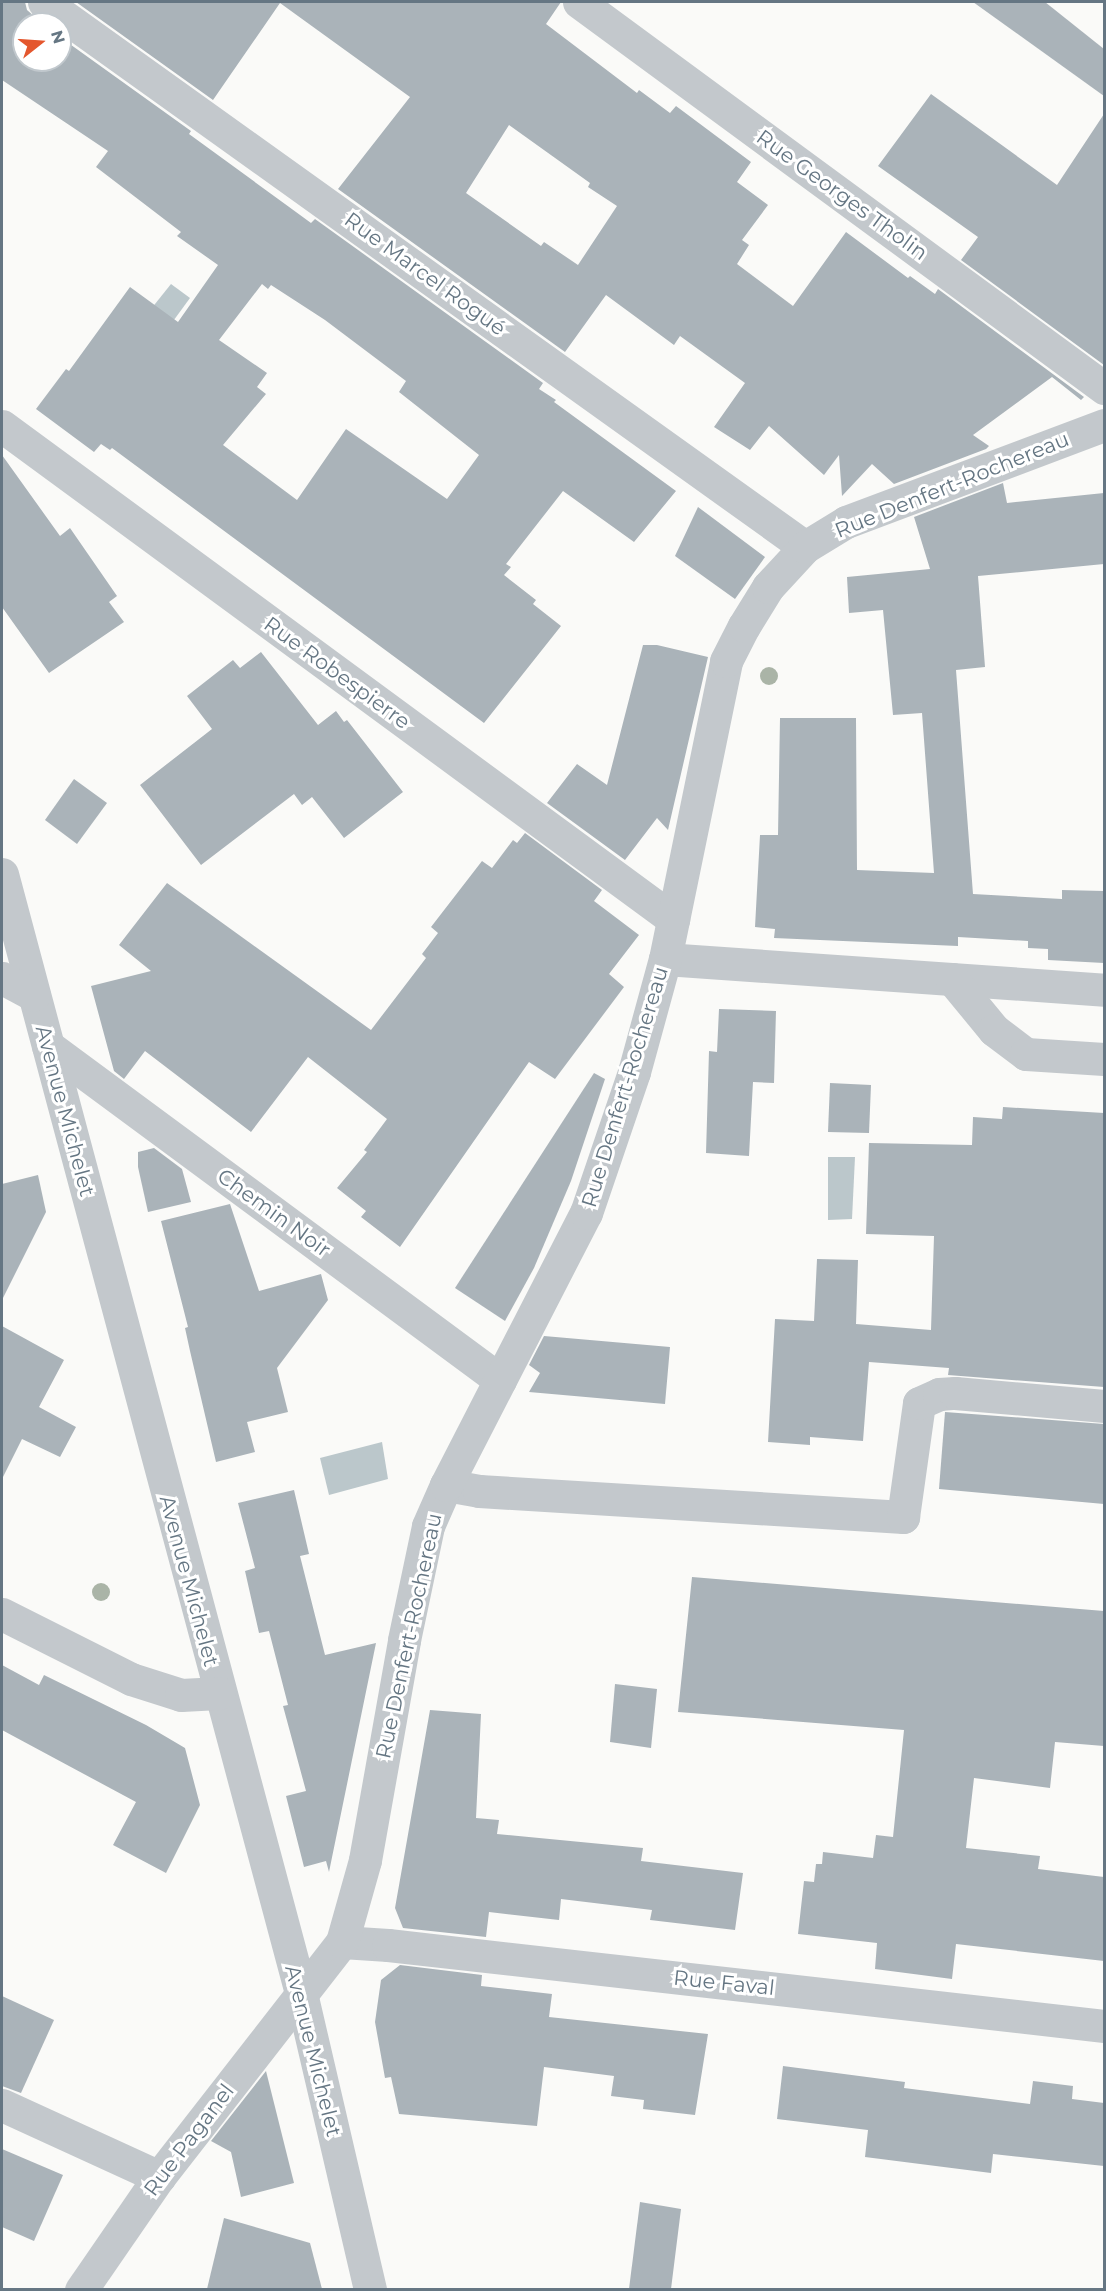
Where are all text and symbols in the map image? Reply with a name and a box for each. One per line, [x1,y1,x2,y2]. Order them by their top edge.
north arrow [12,12,72,72]
text: N [47,28,69,46]
street label: Rue Georges Tholin [751,124,933,266]
street label: Rue Marcel Rogué [339,207,511,341]
street label: Rue Denfert-Rochereau [831,426,1073,544]
street label: Rue Robespierre [259,611,415,735]
street label: Rue Denfert-Rochereau [576,964,674,1210]
street label: Avenue Michelet [30,1023,100,1199]
street label: Chemin Noir [213,1164,335,1262]
street label: Avenue Michelet [154,1493,224,1669]
street label: Rue Denfert-Rochereau [371,1511,447,1761]
street label: Avenue Michelet [280,1963,346,2139]
street label: Rue Faval [672,1965,776,2001]
street label: Rue Paganel [139,2079,239,2201]

